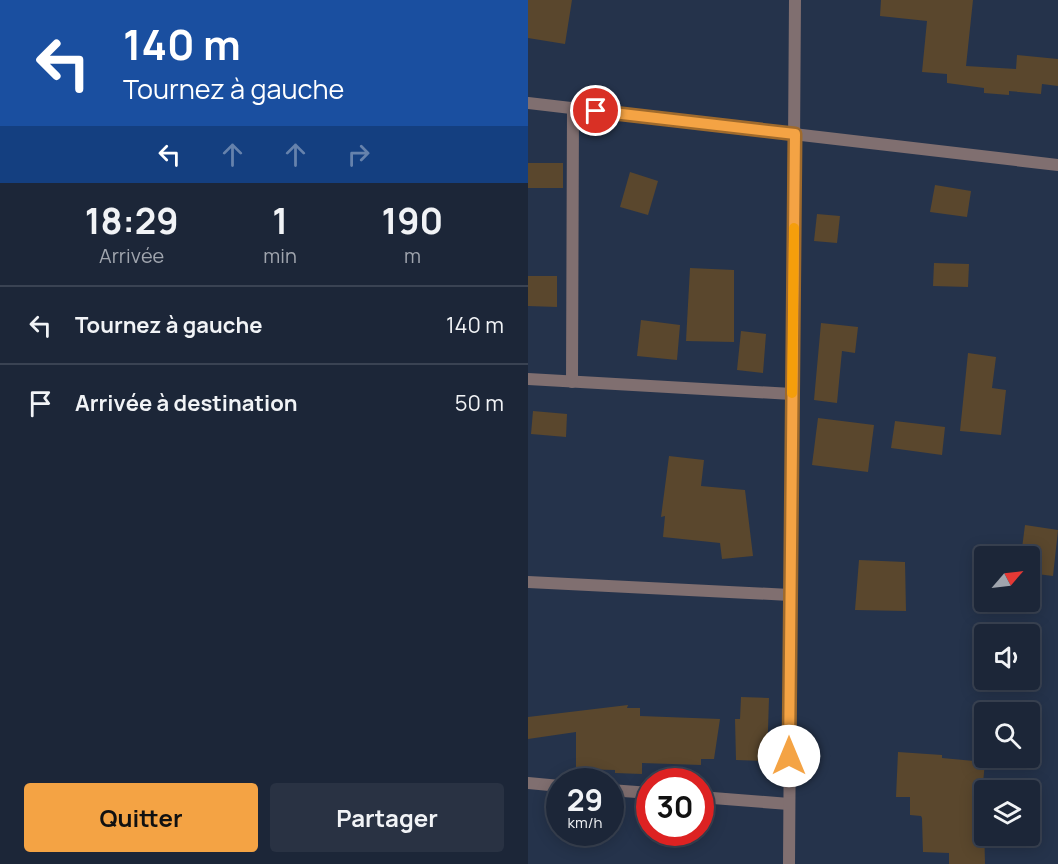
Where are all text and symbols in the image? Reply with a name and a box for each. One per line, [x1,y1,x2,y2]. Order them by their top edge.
text: 140 m [123,15,241,73]
icon: left [24,24,102,102]
text: Tournez à gauche [123,70,344,107]
pin [570,85,621,136]
icon: arrive [579,94,612,127]
icon: left [153,138,186,171]
icon: ahead [216,138,249,171]
icon: ahead [279,138,312,171]
icon: right [342,138,375,171]
text: 18:29 [85,196,179,245]
text: 1 [272,196,288,245]
text: 190 [381,196,443,245]
text: Arrivée [99,242,164,269]
text: min [263,242,297,269]
text: m [404,242,421,269]
icon: left [24,309,57,342]
text: Tournez à gauche [75,310,262,340]
text: 140 m [446,310,504,340]
icon: arrive [24,387,57,420]
text: Arrivée à destination [75,388,298,418]
text: 50 m [455,388,504,418]
north arrow [974,546,1040,612]
map controls [974,546,1040,846]
button: sound [974,624,1040,690]
button: search [974,702,1040,768]
position arrow [757,724,821,788]
speed limit sign: 30 [636,768,714,846]
text: 29 [567,779,603,820]
button: layers [974,780,1040,846]
button: Quitter [24,783,258,852]
button: Partager [270,783,504,852]
text: km/h [568,812,602,833]

